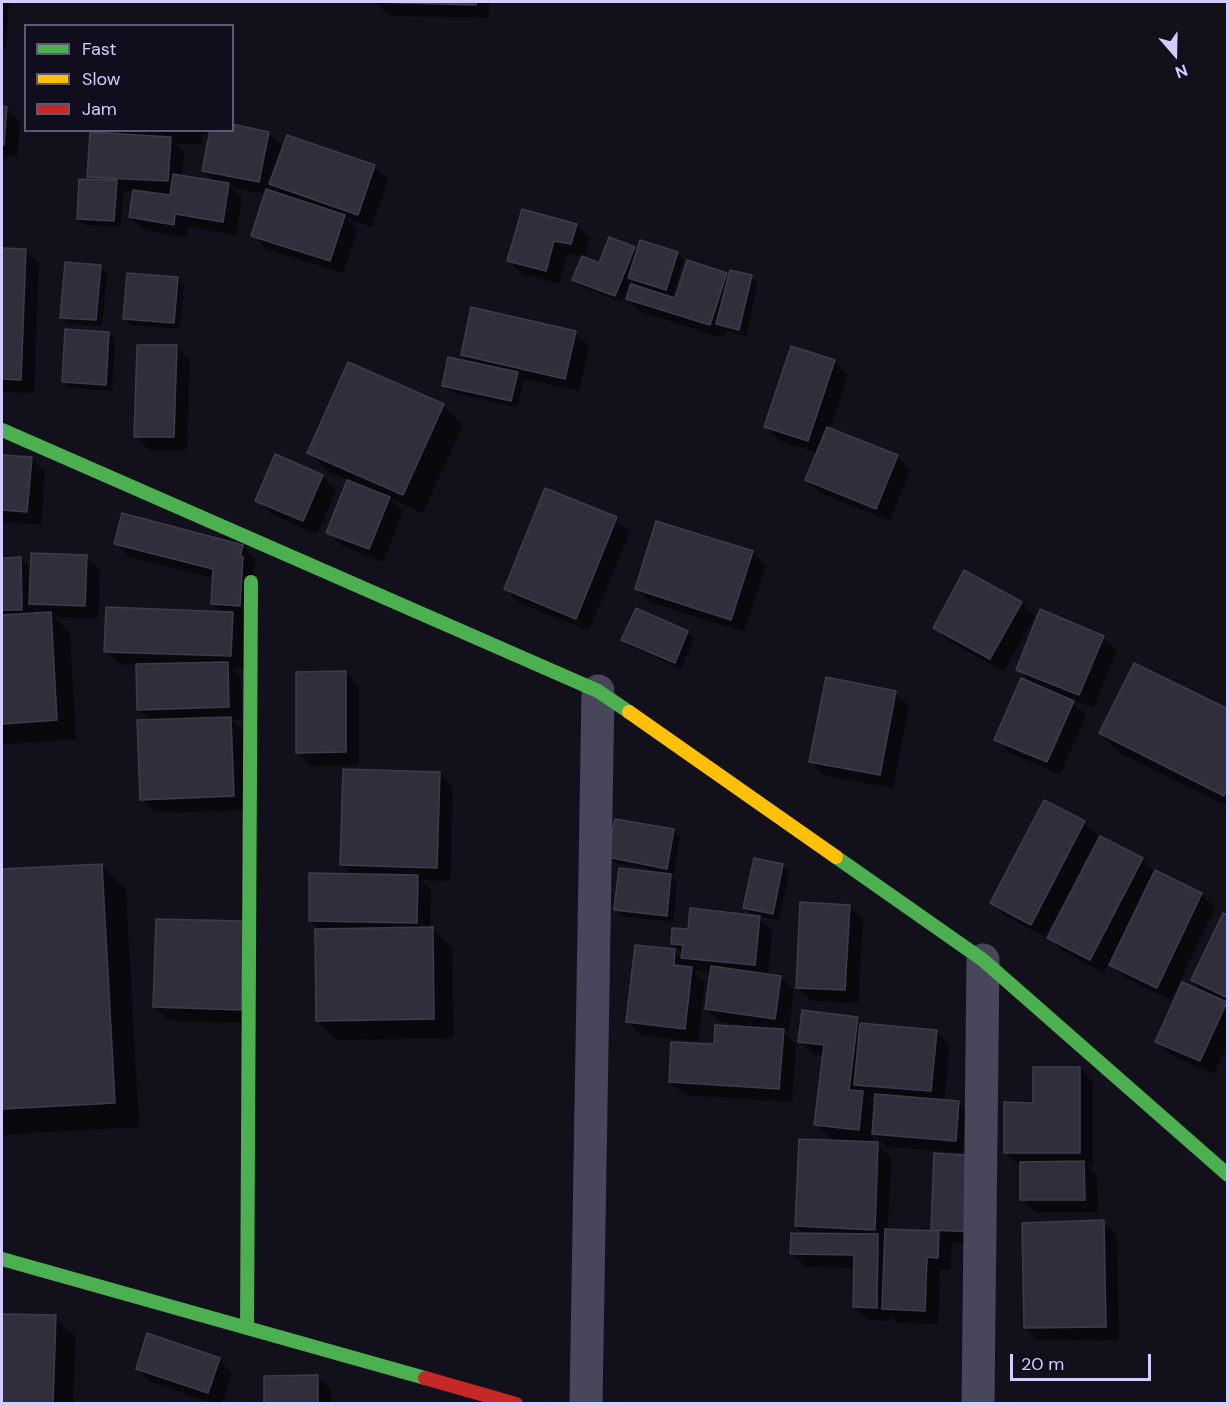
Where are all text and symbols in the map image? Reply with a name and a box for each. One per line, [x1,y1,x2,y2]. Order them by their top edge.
legend [24,24,234,132]
north arrow [1145,24,1205,84]
text: Fast [82,37,117,61]
text: N [1172,60,1190,83]
text: Slow [82,67,121,91]
text: Jam [82,97,117,121]
scale bar [1013,1342,1154,1380]
text: 20 m [1021,1352,1064,1376]

